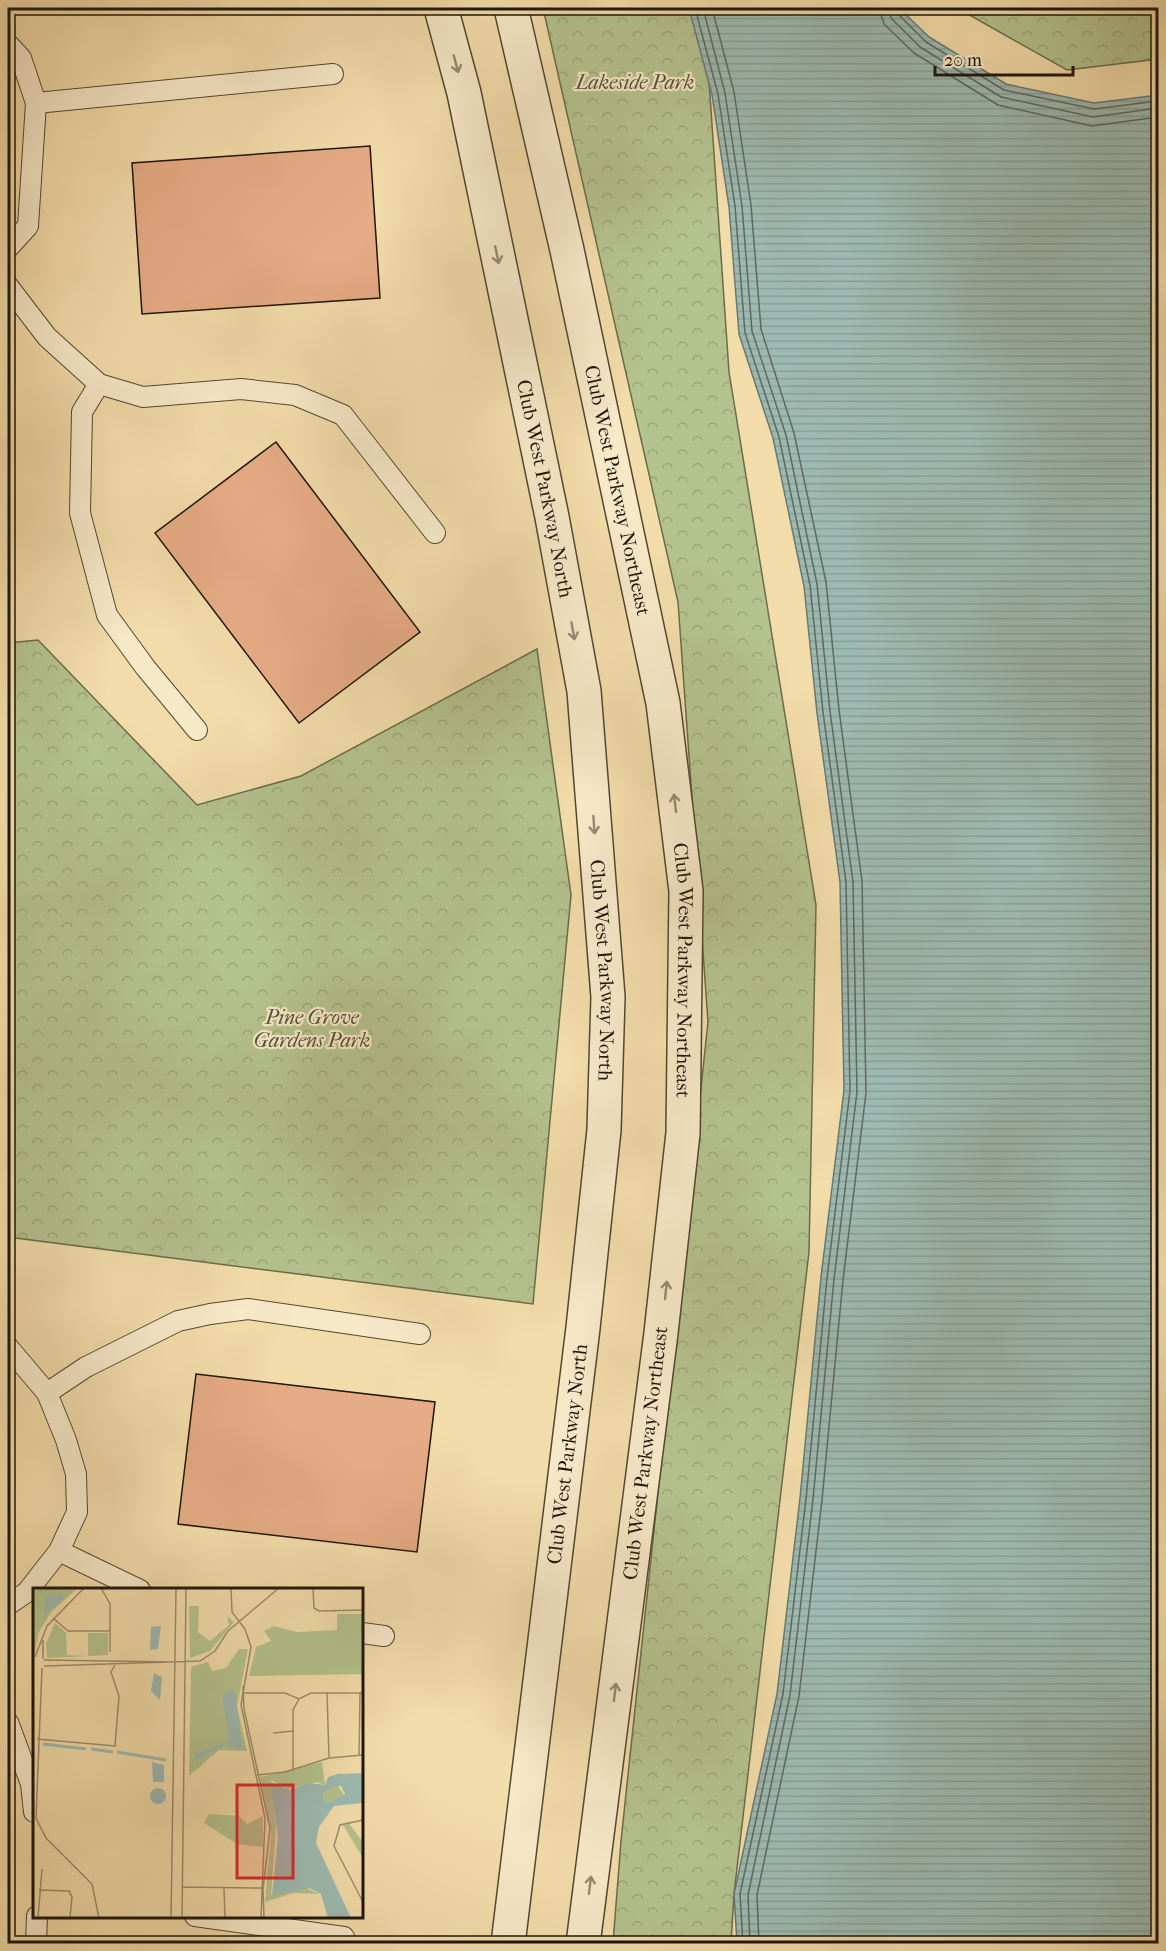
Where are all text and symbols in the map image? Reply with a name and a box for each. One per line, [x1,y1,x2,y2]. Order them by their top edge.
scale bar [935,39,1073,77]
text: 20 m [944,50,982,71]
one-way arrow [450,54,462,73]
park label: Lakeside Park [574,71,694,94]
one-way arrow [492,244,503,264]
street label: Club West Parkway Northeast [580,363,655,618]
street label: Club West Parkway North [512,378,578,601]
one-way arrow [568,621,579,640]
one-way arrow [669,793,680,813]
one-way arrow [589,814,600,834]
street label: Club West Parkway Northeast [668,841,697,1098]
street label: Club West Parkway North [585,859,619,1082]
park label: Pine Grove Gardens Park [254,1006,370,1052]
one-way arrow [660,1281,671,1301]
street label: Club West Parkway Northeast [619,1325,672,1581]
street label: Club West Parkway North [543,1342,593,1566]
inset map [33,1588,363,1918]
one-way arrow [610,1683,621,1702]
one-way arrow [585,1876,596,1896]

